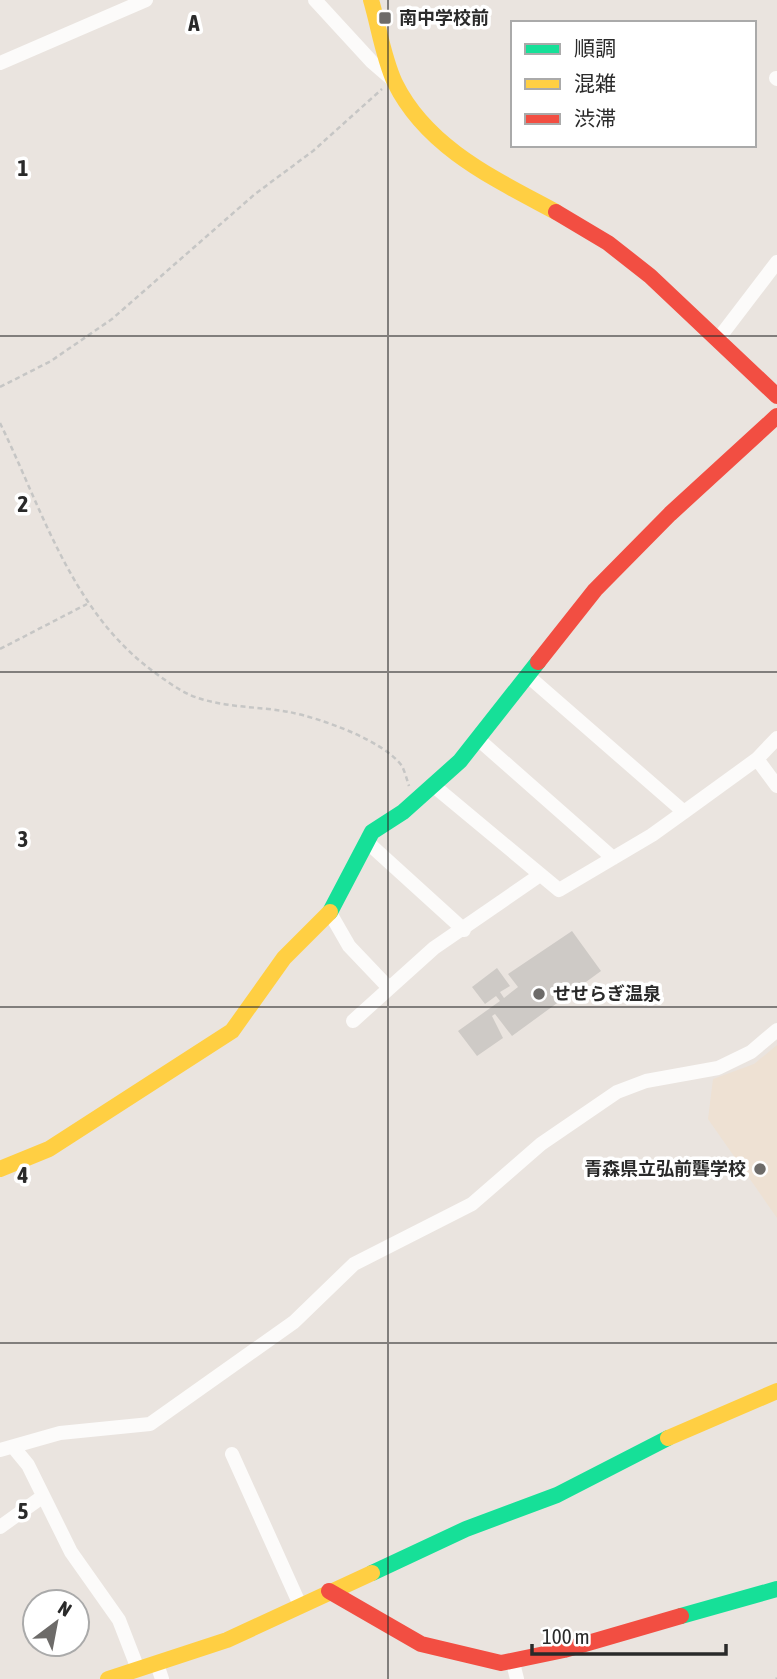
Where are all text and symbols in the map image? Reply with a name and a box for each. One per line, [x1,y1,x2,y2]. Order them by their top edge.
place label: 南中学校前 [399,7,489,28]
text: A [187,10,200,36]
marker: 南中学校前 [377,10,393,26]
legend [511,21,756,147]
text: 順調 [574,36,616,60]
text: 混雑 [574,71,616,95]
text: 渋滞 [574,106,616,130]
text: 1 [18,155,29,181]
text: 2 [18,491,28,517]
text: 3 [18,826,28,852]
place label: せせらぎ温泉 [553,983,661,1004]
marker: せせらぎ温泉 [531,986,547,1002]
place label: 青森県立弘前聾学校 [584,1158,746,1179]
marker: 青森県立弘前聾学校 [752,1161,768,1177]
text: 4 [17,1162,29,1188]
text: 5 [18,1498,29,1524]
north arrow [21,1588,91,1658]
text: N [54,1596,76,1621]
scale bar [532,1612,726,1656]
text: 100 m [542,1624,590,1648]

